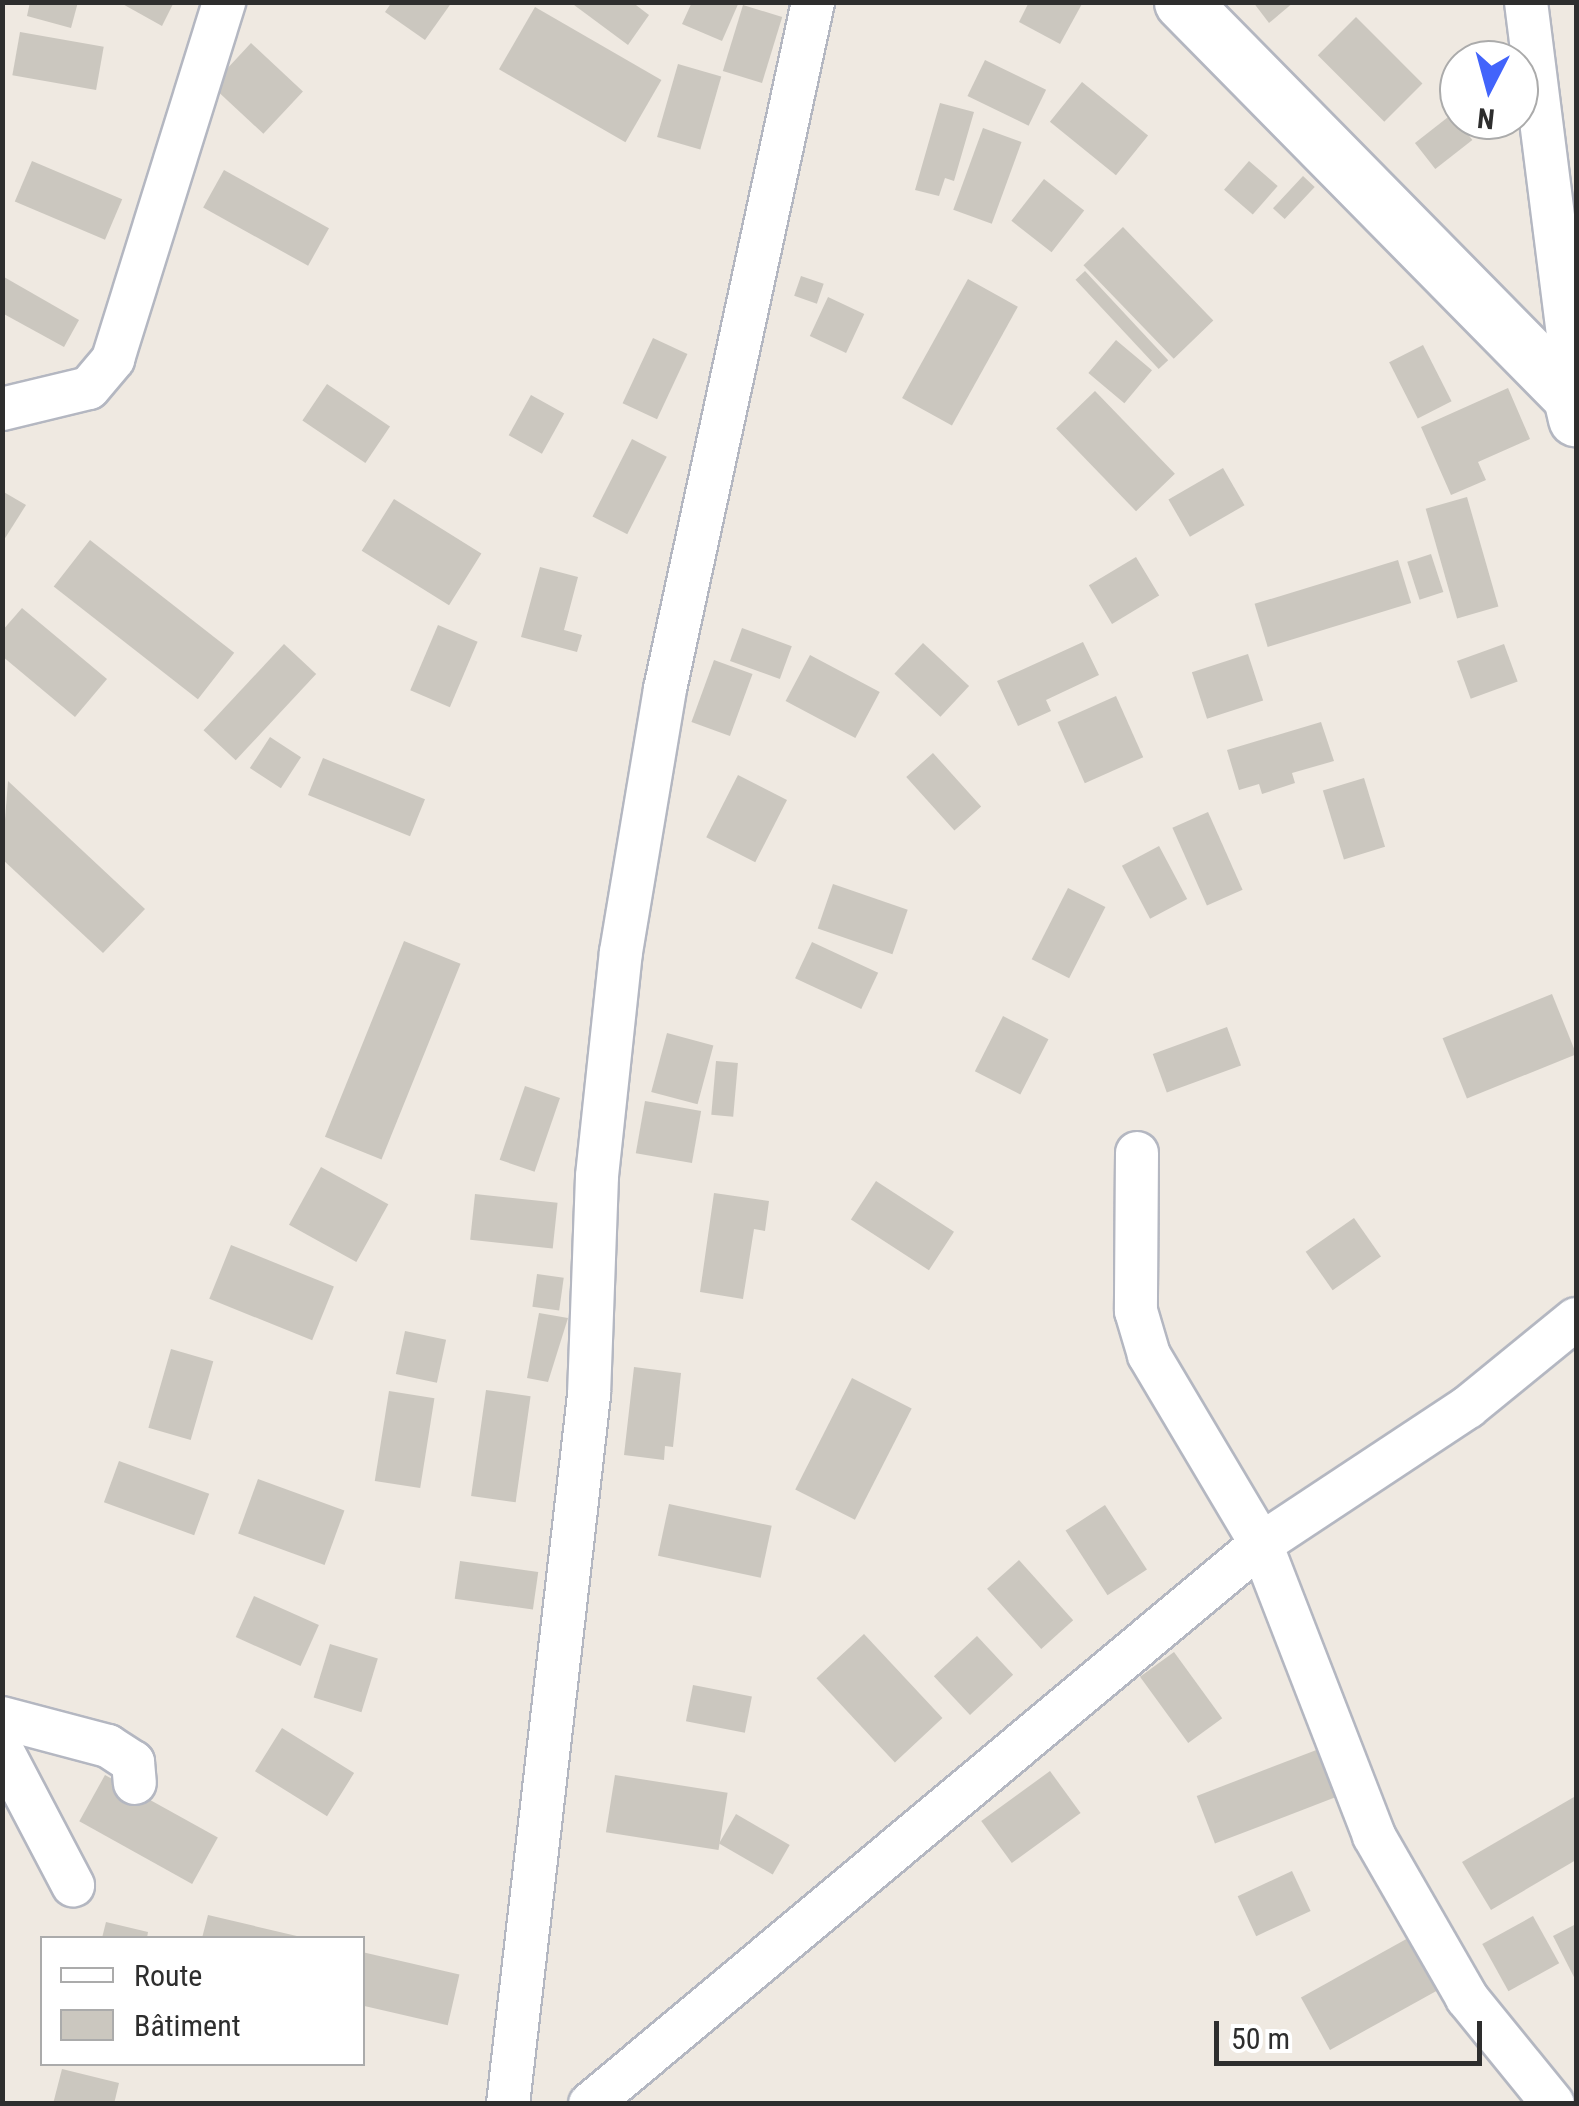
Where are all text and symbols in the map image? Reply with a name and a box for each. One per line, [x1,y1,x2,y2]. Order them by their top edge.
north arrow [1439,40,1539,140]
text: N [1476,101,1496,136]
legend [40,1936,365,2066]
text: Route [134,1958,202,1993]
scale bar [1219,2001,1486,2063]
text: Bâtiment [134,2008,241,2043]
text: 50 m [1231,2021,1290,2056]

